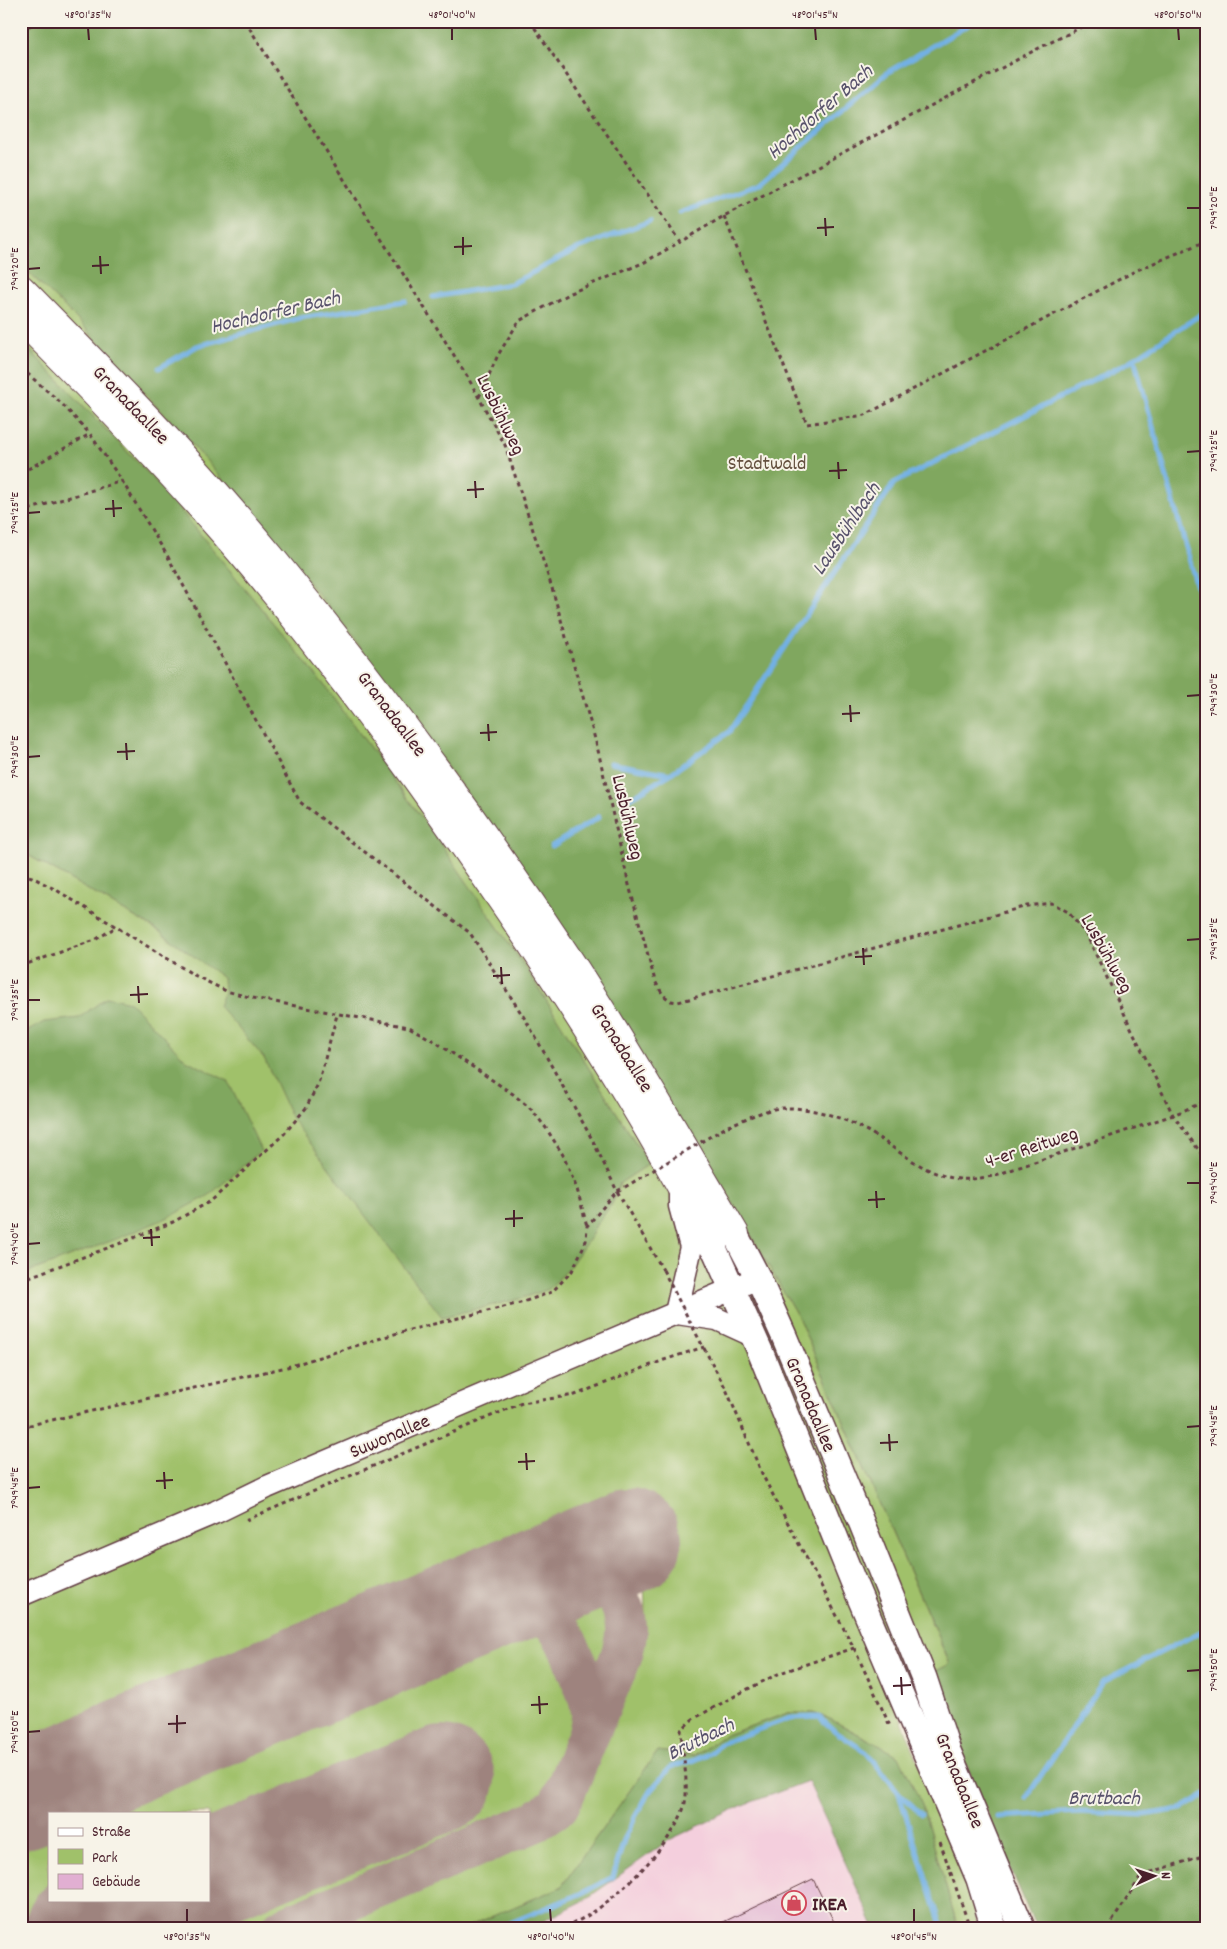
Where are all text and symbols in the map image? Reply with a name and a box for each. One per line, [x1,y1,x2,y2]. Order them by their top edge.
text: 48°01'35"N [65,7,111,24]
text: 48°01'40"N [429,7,476,24]
text: 48°01'45"N [792,7,838,24]
text: 48°01'50"N [1154,7,1202,24]
water label: Hochdorfer Bach [761,58,882,168]
text: 7°49'20"E [1206,186,1223,229]
text: 7°49'20"E [7,247,24,290]
water label: Hochdorfer Bach [208,284,345,343]
street label: Granadaallee [85,360,175,452]
street label: Lusbühlweg [468,370,531,460]
text: 7°49'25"E [1206,430,1223,472]
park label: Stadtwald [728,451,806,479]
water label: Lausbühlbach [805,476,890,582]
text: 7°49'25"E [7,492,24,534]
street label: Granadaallee [349,666,432,764]
text: 7°49'30"E [1206,673,1223,716]
text: 7°49'30"E [7,735,24,778]
street label: Lusbühlweg [603,772,649,863]
street label: Lusbühlweg [1072,910,1139,999]
text: 7°49'35"E [1206,918,1223,960]
text: 7°49'35"E [7,979,24,1021]
street label: Granadaallee [582,998,659,1099]
street label: 4-er Reitweg [982,1121,1082,1177]
text: 7°49'40"E [1206,1161,1223,1204]
text: 7°49'40"E [7,1222,24,1265]
street label: Granadaallee [777,1353,842,1457]
text: 7°49'45"E [1206,1405,1223,1447]
street label: Suwonallee [346,1408,435,1467]
text: 7°49'45"E [7,1467,24,1509]
text: 7°49'50"E [1206,1648,1223,1692]
text: 7°49'50"E [7,1710,24,1754]
water label: Brutbach [663,1711,741,1770]
street label: Granadaallee [926,1729,990,1833]
water label: Brutbach [1068,1785,1141,1815]
legend [48,1812,210,1902]
text: Straße [92,1822,131,1844]
text: Park [92,1848,118,1870]
north arrow [1130,1852,1180,1902]
text: N [1155,1871,1175,1879]
text: Gebäude [92,1872,141,1894]
shop icon: IKEA [781,1890,807,1916]
place label: IKEA [812,1892,848,1920]
text: 48°01'35"N [164,1929,210,1946]
text: 48°01'40"N [528,1929,575,1946]
text: 48°01'45"N [891,1929,937,1946]

